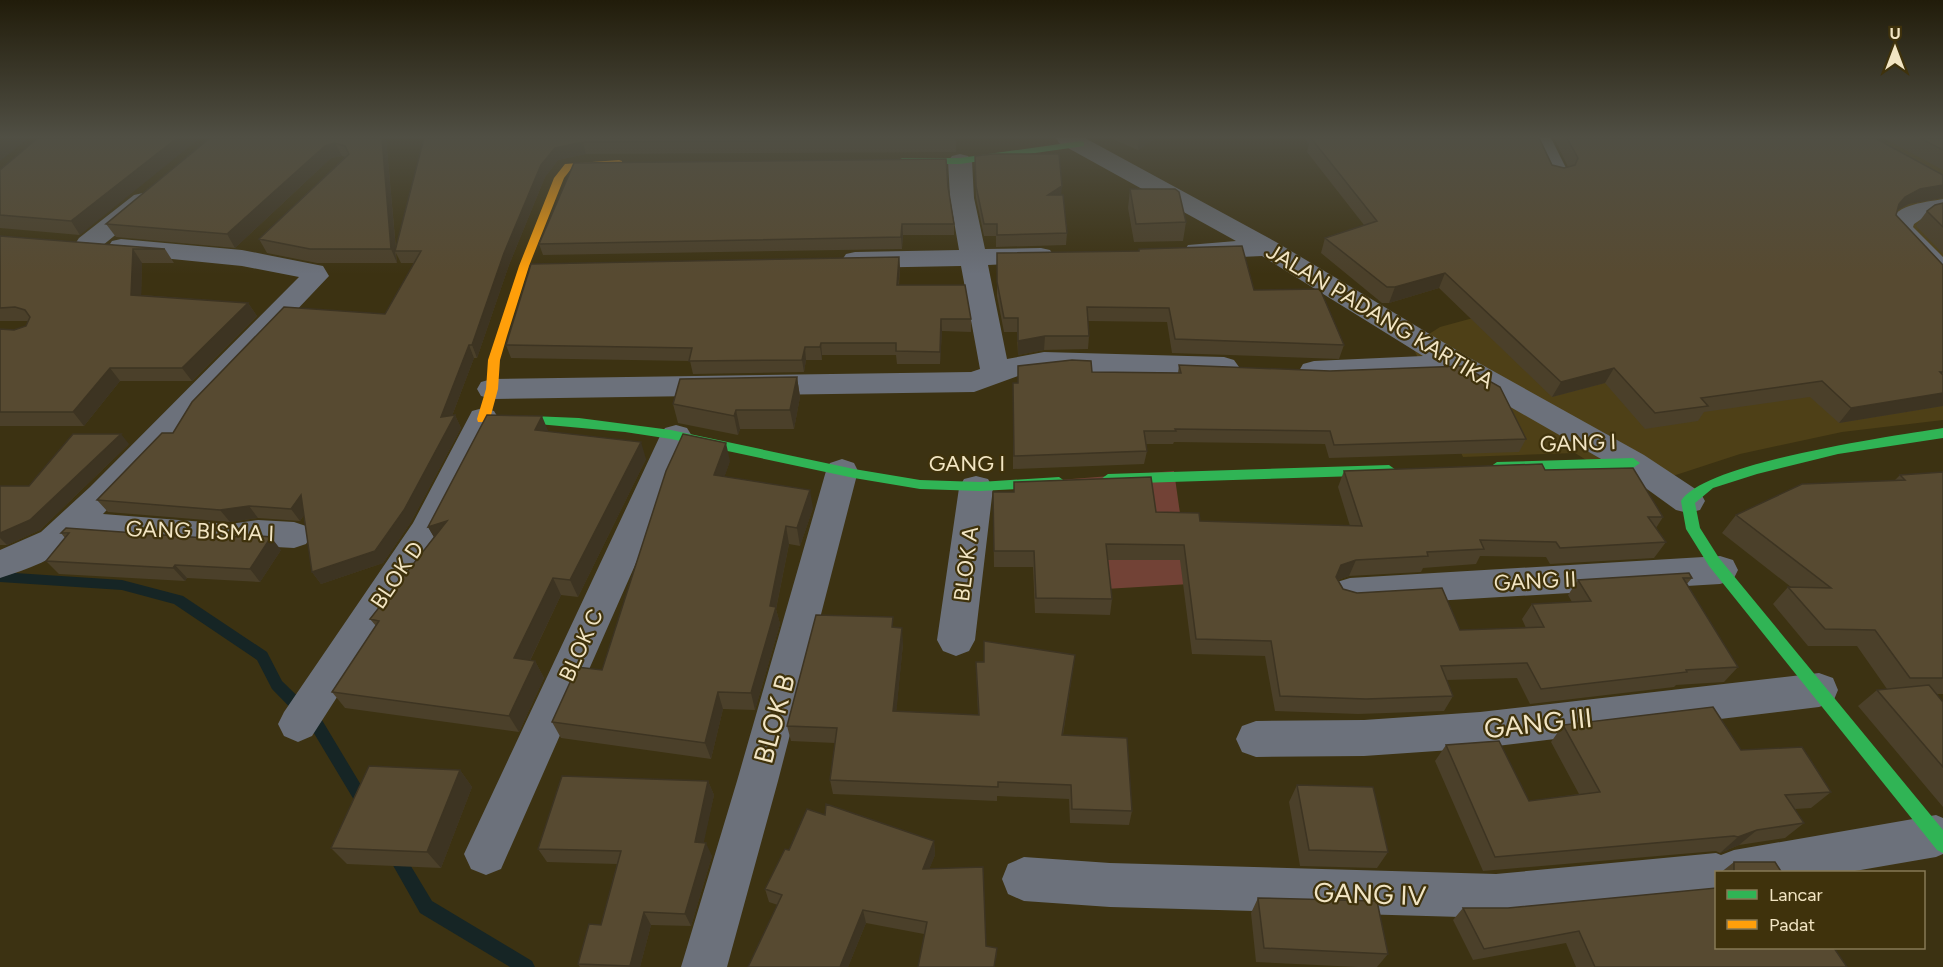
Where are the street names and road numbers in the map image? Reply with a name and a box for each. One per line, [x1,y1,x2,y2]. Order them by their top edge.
street label: JALAN PADANG KARTIKA [1261,237,1499,395]
street label: GANG I [1539,428,1617,458]
street label: GANG I [929,450,1005,477]
street label: GANG BISMA I [125,515,275,547]
street label: BLOK A [948,525,984,603]
street label: BLOK D [365,536,429,614]
street label: GANG II [1493,565,1577,597]
street label: BLOK C [553,605,609,685]
street label: BLOK B [746,671,802,767]
street label: GANG III [1482,701,1594,745]
street label: GANG IV [1313,876,1427,912]

